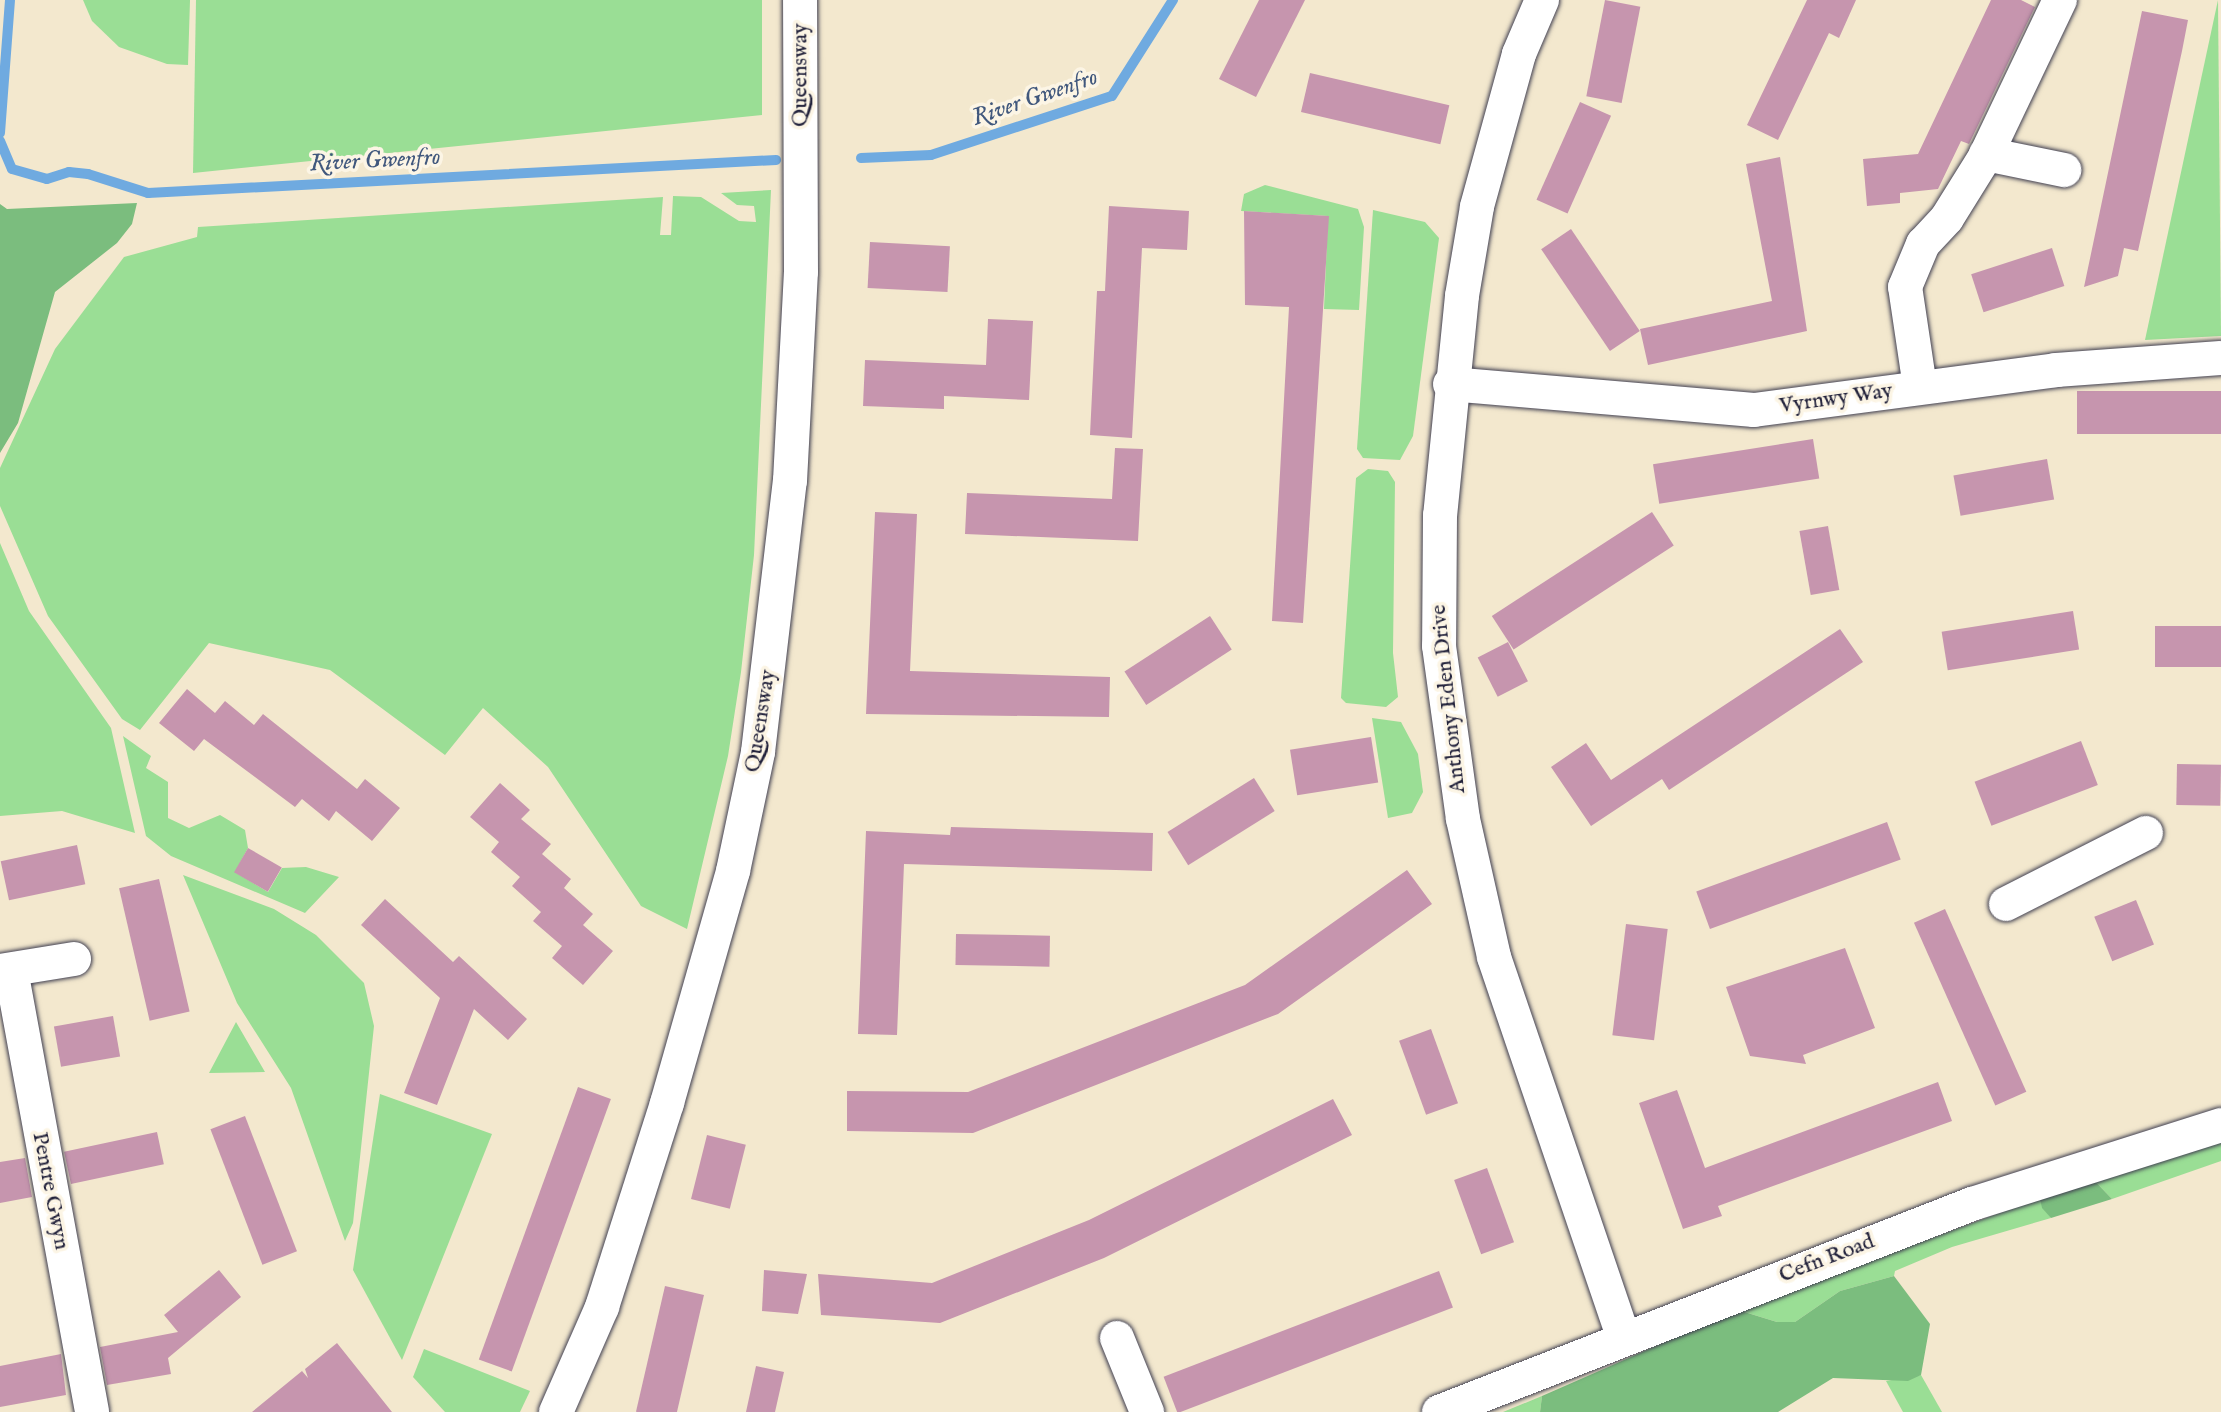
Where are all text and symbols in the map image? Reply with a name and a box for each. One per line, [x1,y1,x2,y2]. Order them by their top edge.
street label: Queensway [788,23,814,127]
water label: River Gwenfro [968,63,1102,133]
water label: River Gwenfro [309,143,441,179]
street label: Vyrnwy Way [1778,378,1894,420]
street label: Anthony Eden Drive [1426,603,1472,795]
street label: Queensway [740,668,782,774]
street label: Pentre Gwyn [26,1130,74,1252]
street label: Cefn Road [1776,1229,1878,1289]

